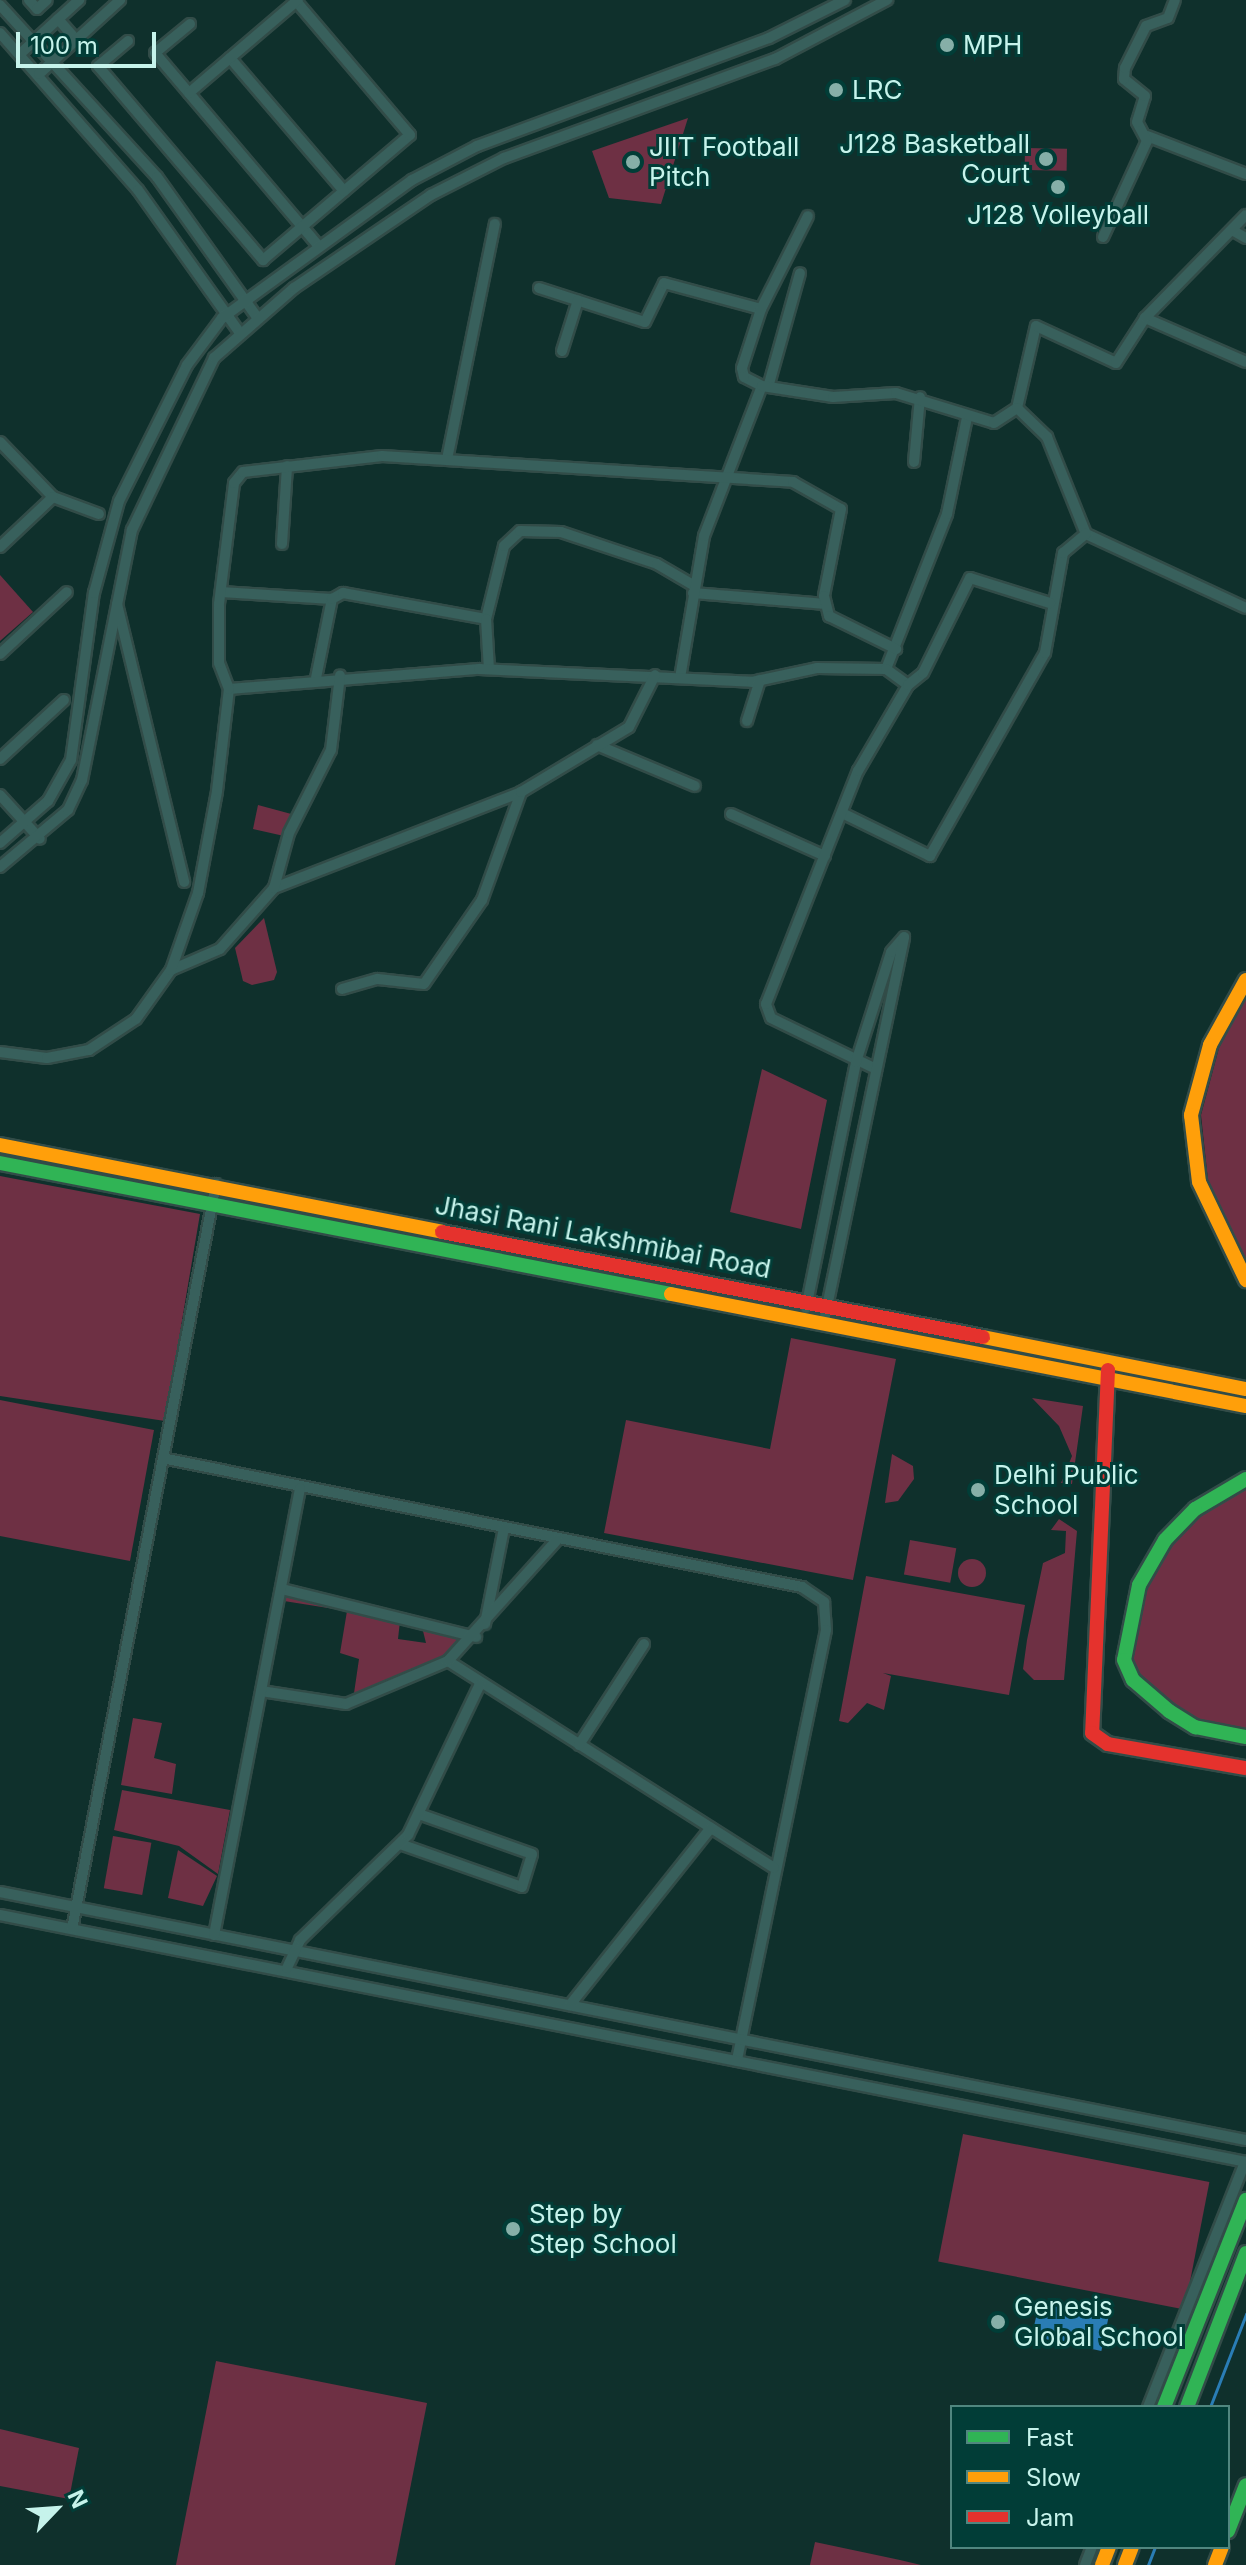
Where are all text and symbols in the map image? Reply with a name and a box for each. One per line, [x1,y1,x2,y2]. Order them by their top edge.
scale bar [20,16,160,66]
place label: MPH [963,29,1022,61]
text: 100 m [30,31,98,60]
marker: MPH [938,36,956,54]
place label: LRC [852,74,902,106]
marker: LRC [827,81,845,99]
place label: J128 Basketball Court [839,128,1030,190]
place label: JIIT Football Pitch [649,131,799,192]
marker: J128 Basketball Court [1037,150,1055,168]
marker: JIIT Football Pitch [624,153,642,171]
marker: J128 Volleyball [1049,178,1067,196]
place label: J128 Volleyball [967,199,1149,231]
street label: Jhasi Rani Lakshmibai Road [433,1189,773,1285]
place label: Delhi Public School [994,1459,1139,1520]
marker: Delhi Public School [969,1481,987,1499]
place label: Step by Step School [529,2198,677,2260]
marker: Step by Step School [504,2220,522,2238]
place label: Genesis Global School [1014,2291,1184,2352]
marker: Genesis Global School [989,2313,1007,2331]
legend [950,2405,1230,2549]
text: Fast [1026,2423,1074,2452]
text: Slow [1026,2463,1081,2492]
north arrow [16,2469,96,2549]
text: N [62,2486,93,2512]
text: Jam [1026,2503,1074,2532]

